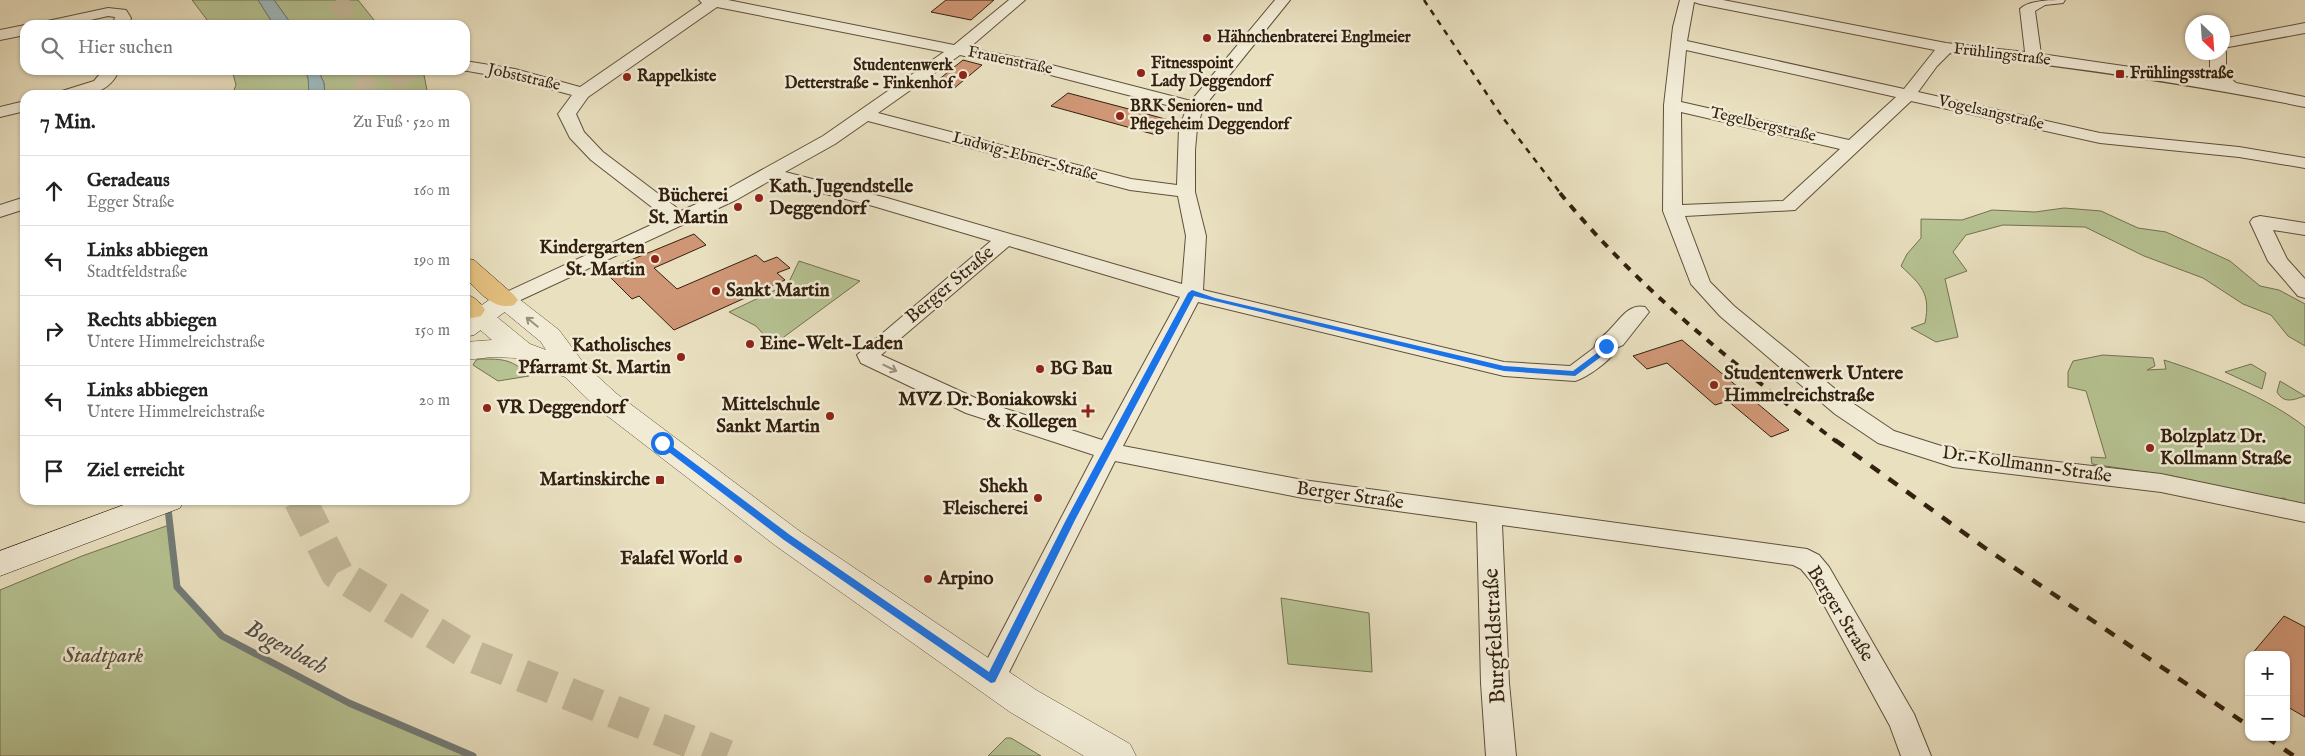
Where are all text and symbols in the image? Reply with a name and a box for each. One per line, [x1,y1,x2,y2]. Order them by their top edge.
north arrow [2185,15,2230,60]
search box [20,20,470,75]
place label: Hähnchenbraterei Englmeier [1217,28,1411,48]
marker: Hähnchenbraterei Englmeier [1201,32,1213,44]
icon: search [38,34,66,62]
text: Hier suchen [78,36,173,60]
street label: Frühlingstraße [1952,39,2052,71]
street label: Frauenstraße [966,42,1054,80]
place label: Fitnesspoint Lady Deggendorf [1151,54,1275,92]
place label: Studentenwerk Detterstraße - Finkenhof [785,56,956,94]
street label: Jobststraße [484,59,562,96]
place label: Frühlingsstraße [2130,64,2234,84]
place label: Rappelkiste [637,67,717,87]
marker: Fitnesspoint Lady Deggendorf [1135,67,1147,79]
marker: Frühlingsstraße [2114,68,2126,80]
marker: Studentenwerk Detterstraße - Finkenhof [957,69,969,81]
marker: Rappelkiste [621,71,633,83]
street label: Vogelsangstraße [1935,91,2046,135]
place label: BRK Senioren- und Pflegeheim Deggendorf [1130,97,1293,135]
street label: Tegelbergstraße [1708,103,1818,147]
text: 7 Min. [40,109,95,136]
marker: BRK Senioren- und Pflegeheim Deggendorf [1114,110,1126,122]
text: Zu Fuß · 520 m [353,113,450,133]
street label: Ludwig-Ebner-Straße [950,128,1100,186]
text: Geradeaus [87,169,170,193]
place label: Kath. Jugendstelle Deggendorf [769,175,913,221]
icon: ahead [40,177,68,205]
text: 160 m [414,181,450,201]
place label: Bücherei St. Martin [649,184,728,230]
marker: Kath. Jugendstelle Deggendorf [753,192,765,204]
text: Egger Straße [87,193,174,213]
marker: Bücherei St. Martin [732,201,744,213]
place label: Kindergarten St. Martin [539,236,645,282]
text: Links abbiegen [87,239,208,263]
street label: Berger Straße [901,241,999,329]
icon: left [40,247,68,275]
text: 190 m [413,251,450,271]
marker: Kindergarten St. Martin [649,253,661,265]
text: Stadtfeldstraße [87,263,187,283]
place label: Sankt Martin [726,279,830,303]
marker: Sankt Martin [710,285,722,297]
text: Rechts abbiegen [87,309,217,333]
one-way arrow [526,316,539,327]
icon: right [40,317,68,345]
text: 150 m [415,321,450,341]
place label: Eine-Welt-Laden [760,332,903,356]
text: Untere Himmelreichstraße [87,333,265,353]
place label: Katholisches Pfarramt St. Martin [518,334,671,380]
route end [1595,335,1618,358]
marker: Eine-Welt-Laden [744,338,756,350]
marker: Katholisches Pfarramt St. Martin [675,351,687,363]
place label: BG Bau [1050,357,1113,381]
place label: Studentenwerk Untere Himmelreichstraße [1724,362,1903,408]
marker: BG Bau [1034,363,1046,375]
one-way arrow [882,364,897,374]
text: Links abbiegen [87,379,208,403]
marker: Studentenwerk Untere Himmelreichstraße [1708,379,1720,391]
icon: left [40,387,68,415]
place label: MVZ Dr. Boniakowski & Kollegen [898,388,1077,434]
text: 20 m [419,391,450,411]
place label: Mittelschule Sankt Martin [716,393,820,439]
place label: VR Deggendorf [496,396,629,420]
marker: VR Deggendorf [481,402,493,414]
text: Untere Himmelreichstraße [87,403,265,423]
marker: MVZ Dr. Boniakowski & Kollegen [1081,404,1095,418]
marker: Mittelschule Sankt Martin [824,410,836,422]
place label: Bolzplatz Dr. Kollmann Straße [2160,425,2292,471]
route start [651,432,674,455]
street label: Dr.-Kollmann-Straße [1941,441,2114,489]
marker: Bolzplatz Dr. Kollmann Straße [2144,442,2156,454]
icon: arrive [40,457,68,485]
text: Ziel erreicht [87,459,185,483]
place label: Martinskirche [539,468,650,492]
marker: Martinskirche [654,474,666,486]
place label: Shekh Fleischerei [943,475,1029,521]
street label: Berger Straße [1295,477,1406,515]
marker: Shekh Fleischerei [1032,492,1044,504]
place label: Falafel World [620,547,729,571]
marker: Falafel World [732,553,744,565]
street label: Berger Straße [1801,562,1879,667]
place label: Arpino [937,567,994,591]
street label: Burgfeldstraße [1477,567,1513,705]
marker: Arpino [922,573,934,585]
water label: Bogenbach [239,613,333,683]
park label: Stadtpark [63,642,143,670]
map controls [2245,651,2290,741]
button: + [2245,651,2290,696]
button: − [2245,696,2290,741]

